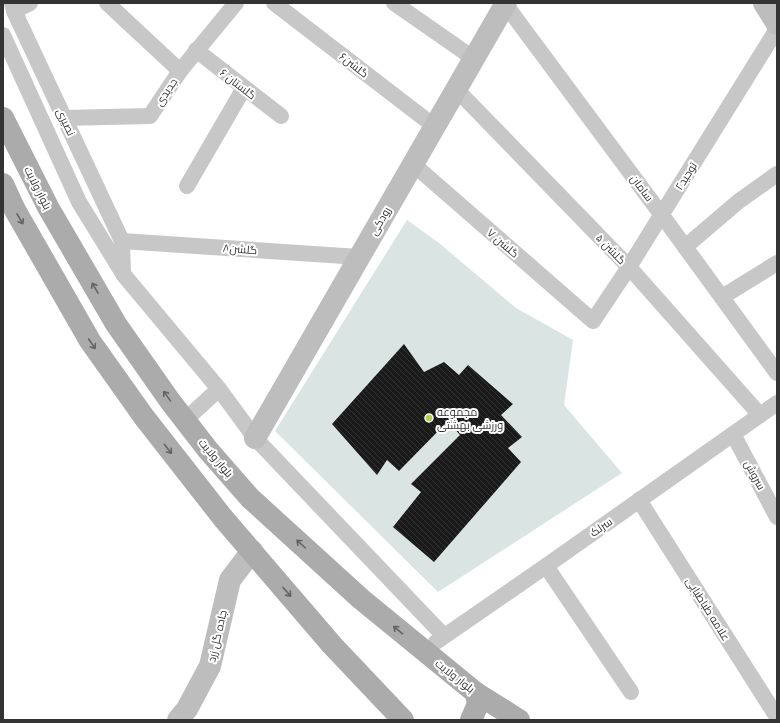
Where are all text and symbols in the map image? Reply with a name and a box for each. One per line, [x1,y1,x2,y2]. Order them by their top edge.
street label: گلشن۶ [336,49,372,81]
street label: گلستان ۶ [216,65,260,103]
street label: جدیدی [151,75,181,109]
street label: نصیری [53,106,79,138]
street label: توحید۲ [671,159,701,193]
street label: بلوار ولایت [20,164,56,212]
street label: سامان [627,171,657,205]
street label: رودکی [365,204,395,238]
one-way arrow [17,213,25,225]
street label: گلشن ۷ [484,225,522,261]
street label: گلشن ۵ [592,230,630,268]
street label: گلشن۸ [222,240,258,258]
one-way arrow [91,283,99,294]
one-way arrow [88,338,97,349]
one-way arrow [163,391,171,402]
place label: مجموعه ورزشی بهشتی [437,404,503,433]
marker: مجموعه ورزشی بهشتی [424,413,434,423]
street label: بلوار ولایت [195,435,237,481]
one-way arrow [164,444,173,455]
street label: سروش [741,457,769,493]
street label: سرلک [586,513,616,541]
one-way arrow [296,540,306,549]
street label: علامه طباطبایی [682,574,734,644]
one-way arrow [283,587,292,597]
street label: جاده گل زرد [203,608,231,664]
one-way arrow [393,626,404,635]
street label: بلوار ولایت [432,655,478,697]

